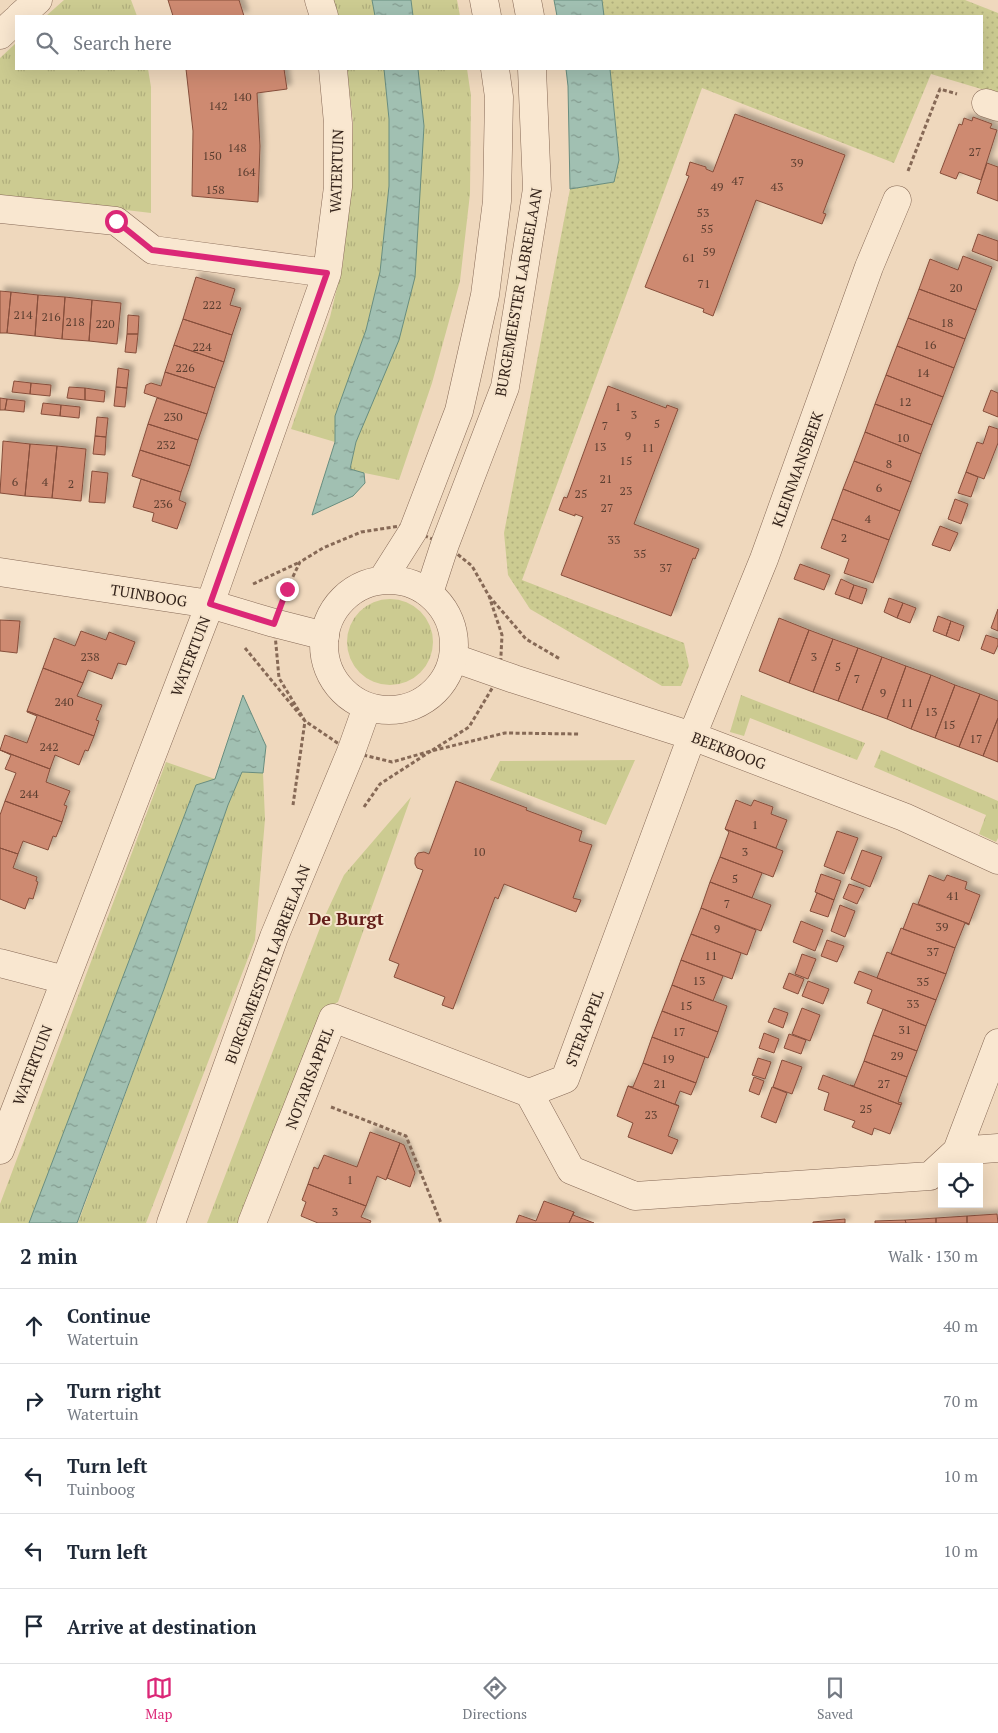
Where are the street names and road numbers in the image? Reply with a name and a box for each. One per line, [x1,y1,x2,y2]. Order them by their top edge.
street label: WATERTUIN [325,129,347,213]
street label: BURGEMEESTER LABREELAAN [490,186,546,398]
street label: KLEINMANSBEEK [767,408,827,530]
street label: TUINBOOG [109,579,189,611]
street label: WATERTUIN [166,613,214,699]
street label: BEEKBOOG [689,727,770,774]
street label: BURGEMEESTER LABREELAAN [220,862,314,1066]
street label: STERAPPEL [560,987,608,1069]
street label: WATERTUIN [8,1022,56,1108]
street label: NOTARISAPPEL [280,1024,338,1132]

